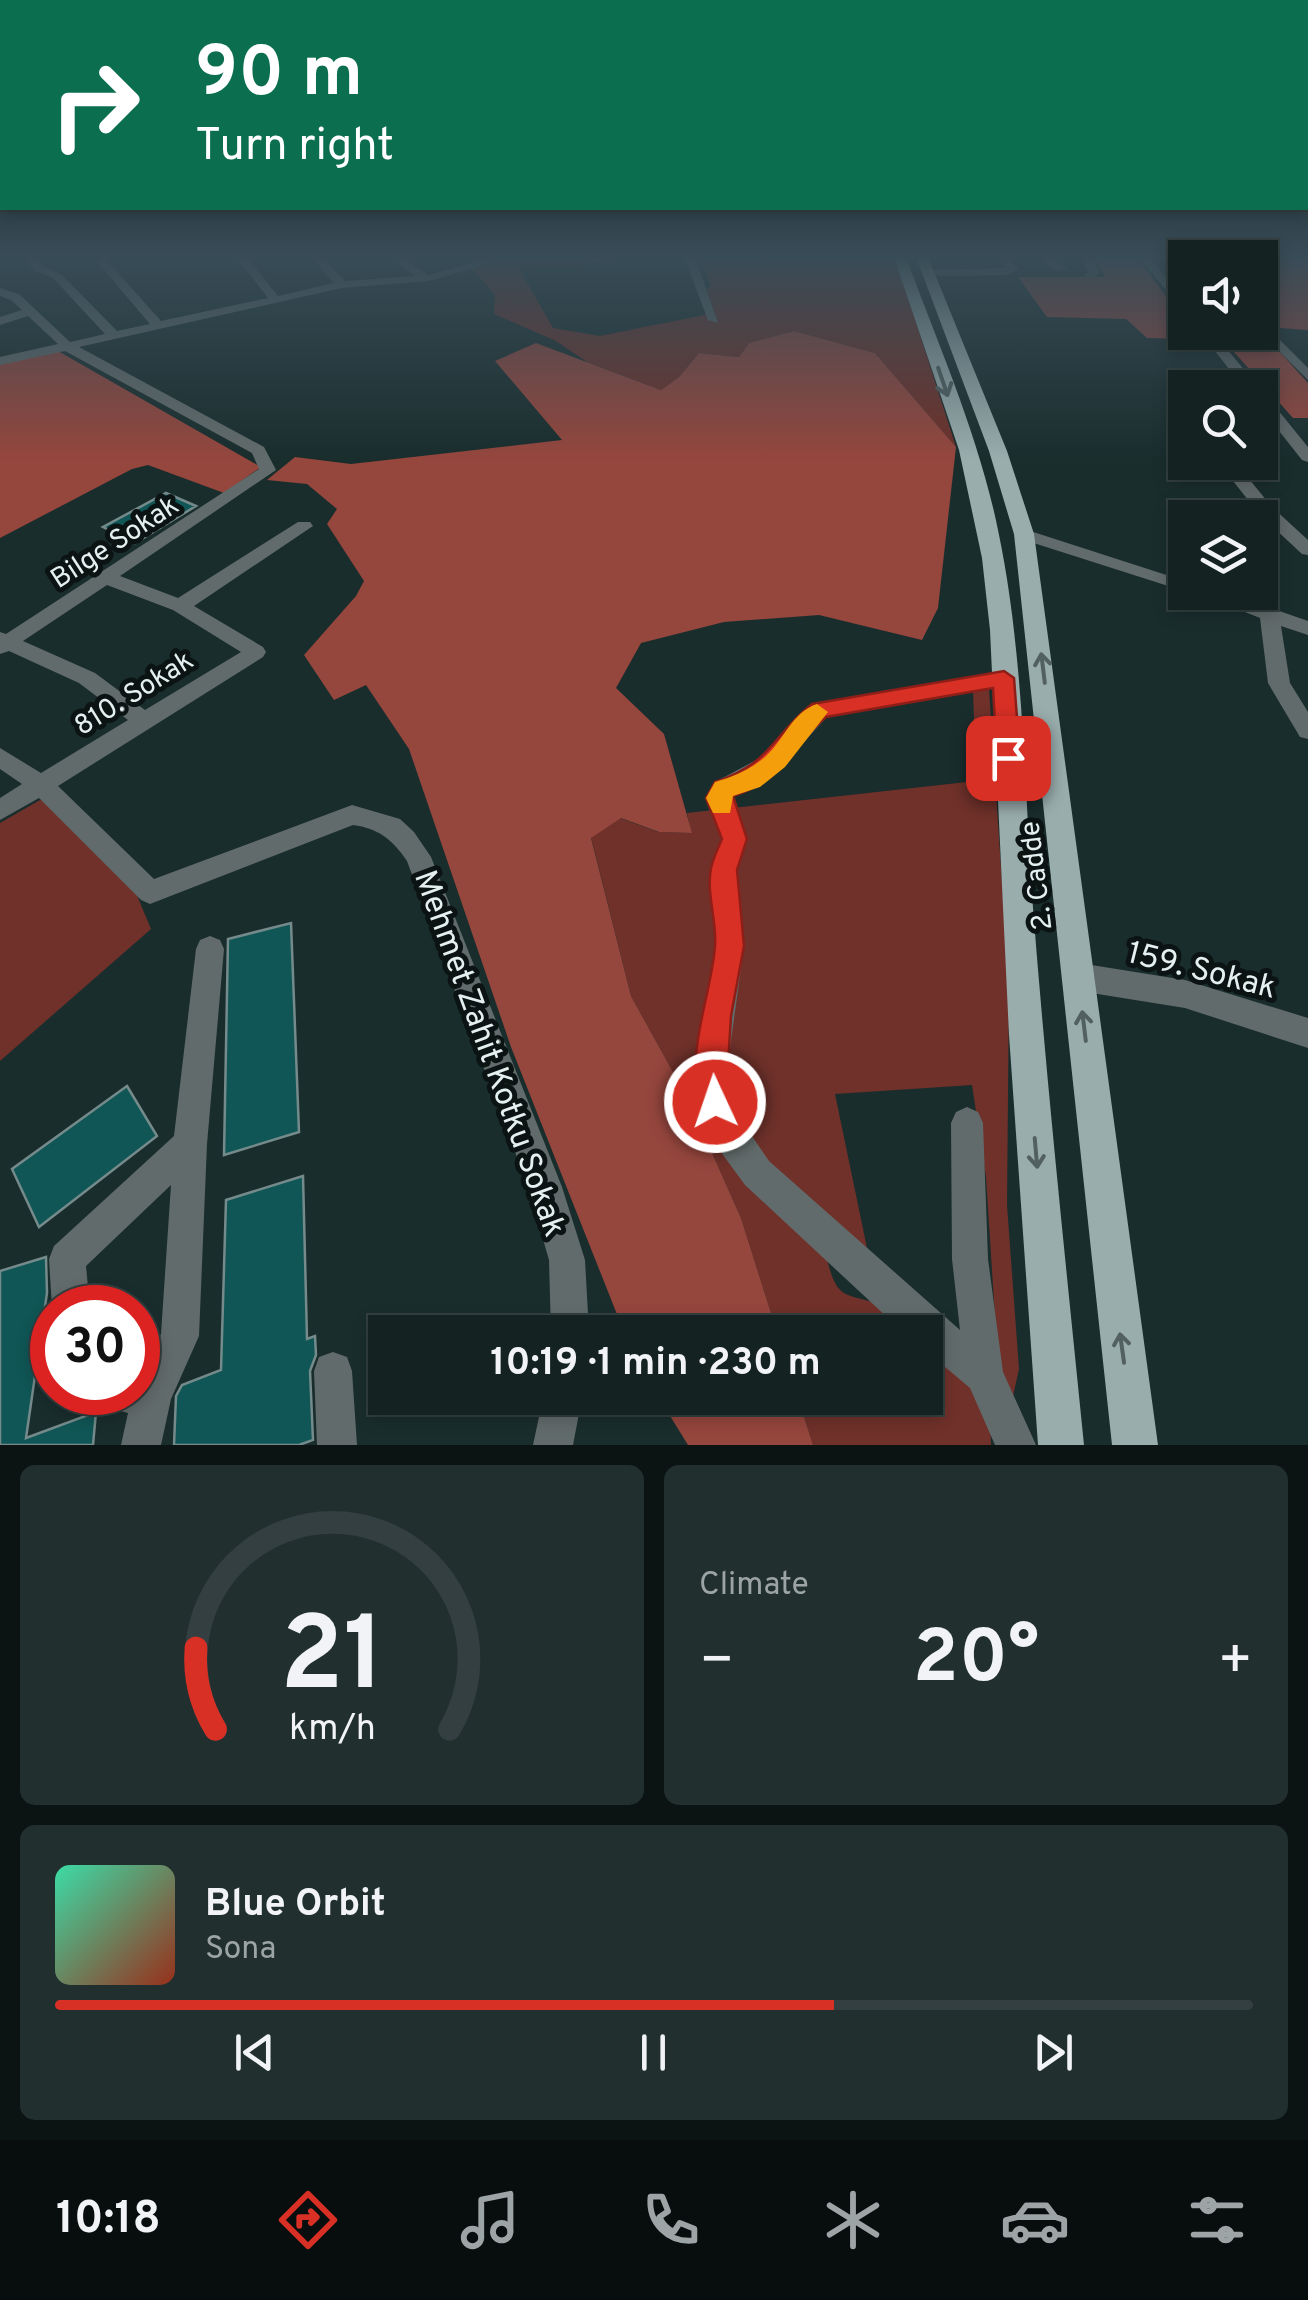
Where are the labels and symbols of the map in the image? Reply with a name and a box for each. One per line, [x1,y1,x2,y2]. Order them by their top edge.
one-way arrow [935,366,953,397]
street label: Bilge Sokak [45,489,187,598]
street label: 810. Sokak [68,644,201,745]
one-way arrow [1034,652,1053,685]
pin [966,716,1051,801]
street label: 2. Cadde [1013,819,1063,932]
street label: Mehmet Zahit Kotku Sokak [403,865,573,1243]
street label: 159. Sokak [1123,934,1280,1010]
one-way arrow [1074,1010,1093,1042]
position arrow [663,1050,767,1154]
one-way arrow [1027,1137,1046,1169]
speed limit sign: 30 [30,1285,160,1415]
one-way arrow [1112,1333,1131,1365]

